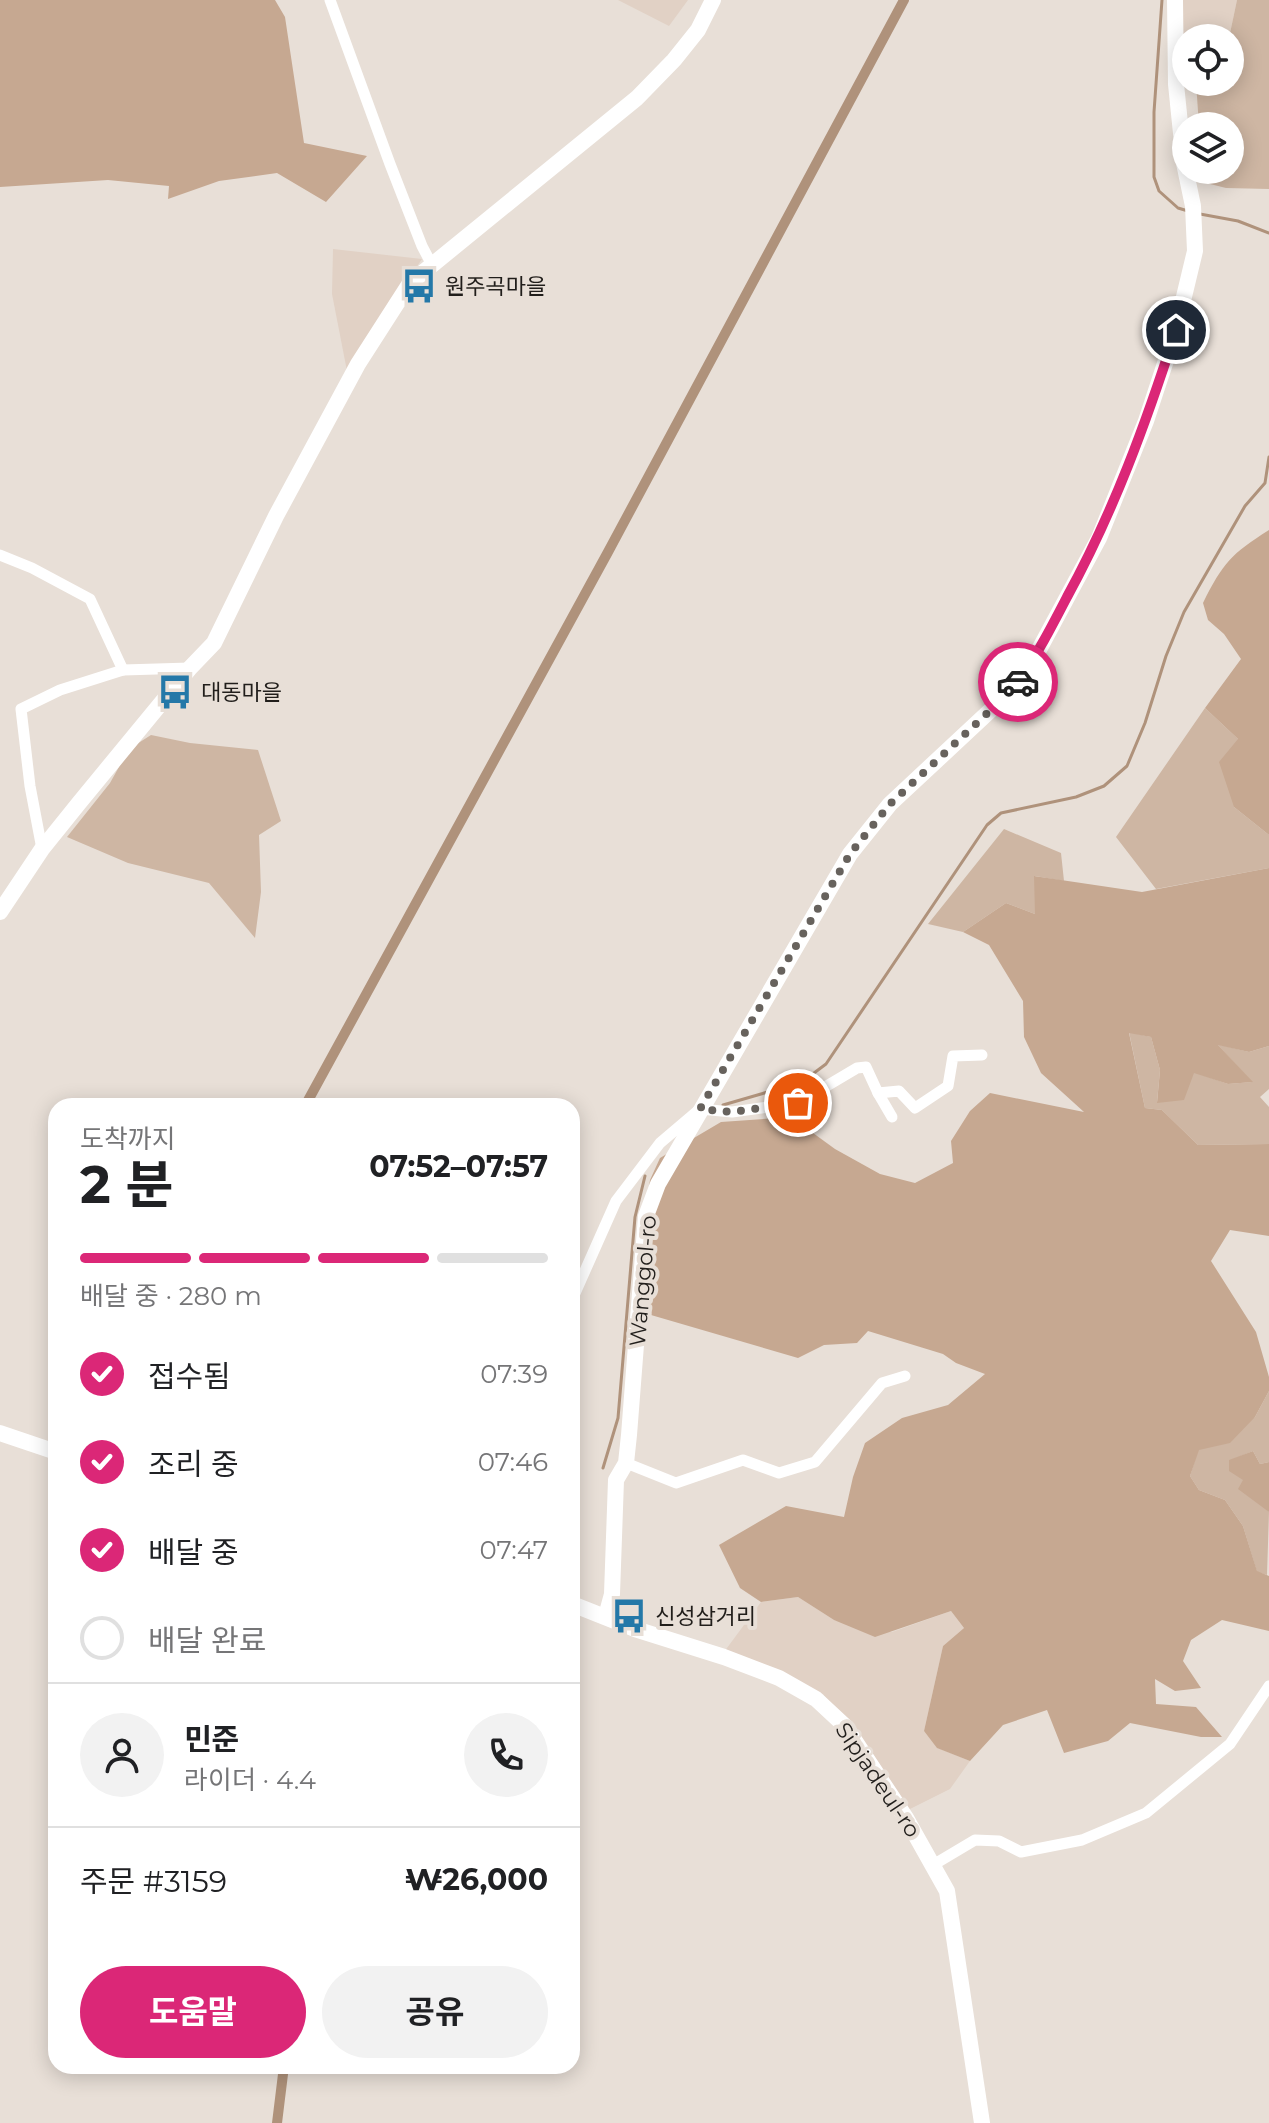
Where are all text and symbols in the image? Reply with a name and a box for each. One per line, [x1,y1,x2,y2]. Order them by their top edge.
map controls [1172,24,1244,184]
button: locate [1172,24,1244,96]
button: layers [1172,112,1244,184]
bus stop icon: 원주곡마을 [400,267,438,305]
place label: 원주곡마을 [445,273,546,300]
pin [1142,296,1210,364]
icon: home [1154,308,1198,352]
courier [978,642,1058,722]
icon: car [996,660,1040,704]
bus stop icon: 대동마을 [156,673,194,711]
place label: 대동마을 [201,679,282,706]
pin [764,1069,832,1137]
icon: bag [776,1081,820,1125]
text: 도착까지 [80,1123,176,1155]
text: 07:52–07:57 [369,1148,548,1185]
text: 2 분 [80,1153,173,1216]
street label: Wanggol-ro [624,1214,662,1348]
text: 배달 중 · 280 m [80,1280,262,1312]
icon: check [80,1352,124,1396]
text: 접수됨 [148,1358,231,1395]
text: 07:39 [480,1358,548,1390]
icon: check [80,1440,124,1484]
text: 조리 중 [148,1446,239,1483]
text: 07:46 [478,1446,548,1478]
icon: check [80,1528,124,1572]
text: 배달 중 [148,1534,239,1571]
text: 07:47 [479,1534,548,1566]
bus stop icon: 신성삼거리 [610,1597,648,1635]
place label: 신성삼거리 [655,1603,756,1630]
text: 배달 완료 [148,1622,266,1659]
button: person [80,1713,164,1797]
button: phone [464,1713,548,1797]
street label: Sipjadeul-ro [830,1717,926,1843]
text: 민준 [184,1721,239,1758]
text: 라이더 · 4.4 [184,1764,316,1796]
text: ₩26,000 [405,1861,548,1898]
text: 주문 #3159 [80,1863,227,1900]
button: 도움말 [80,1966,306,2058]
button: 공유 [322,1966,548,2058]

